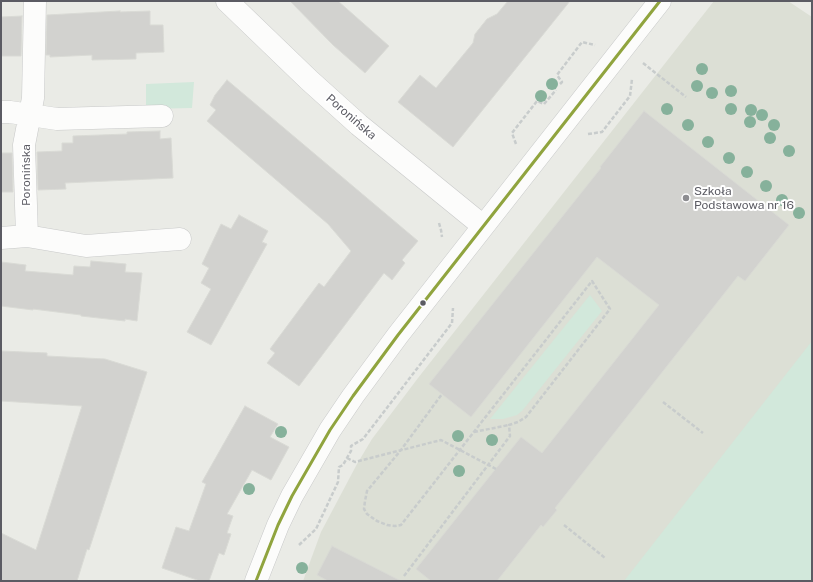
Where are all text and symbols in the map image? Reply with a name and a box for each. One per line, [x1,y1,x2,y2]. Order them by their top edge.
street label: Poronińska [323,91,379,143]
street label: Poronińska [19,144,33,206]
place label: Szkoła Podstawowa nr 16 [694,184,794,212]
marker: Szkoła Podstawowa nr 16 [681,193,691,203]
unlabelled marker [418,298,428,308]

